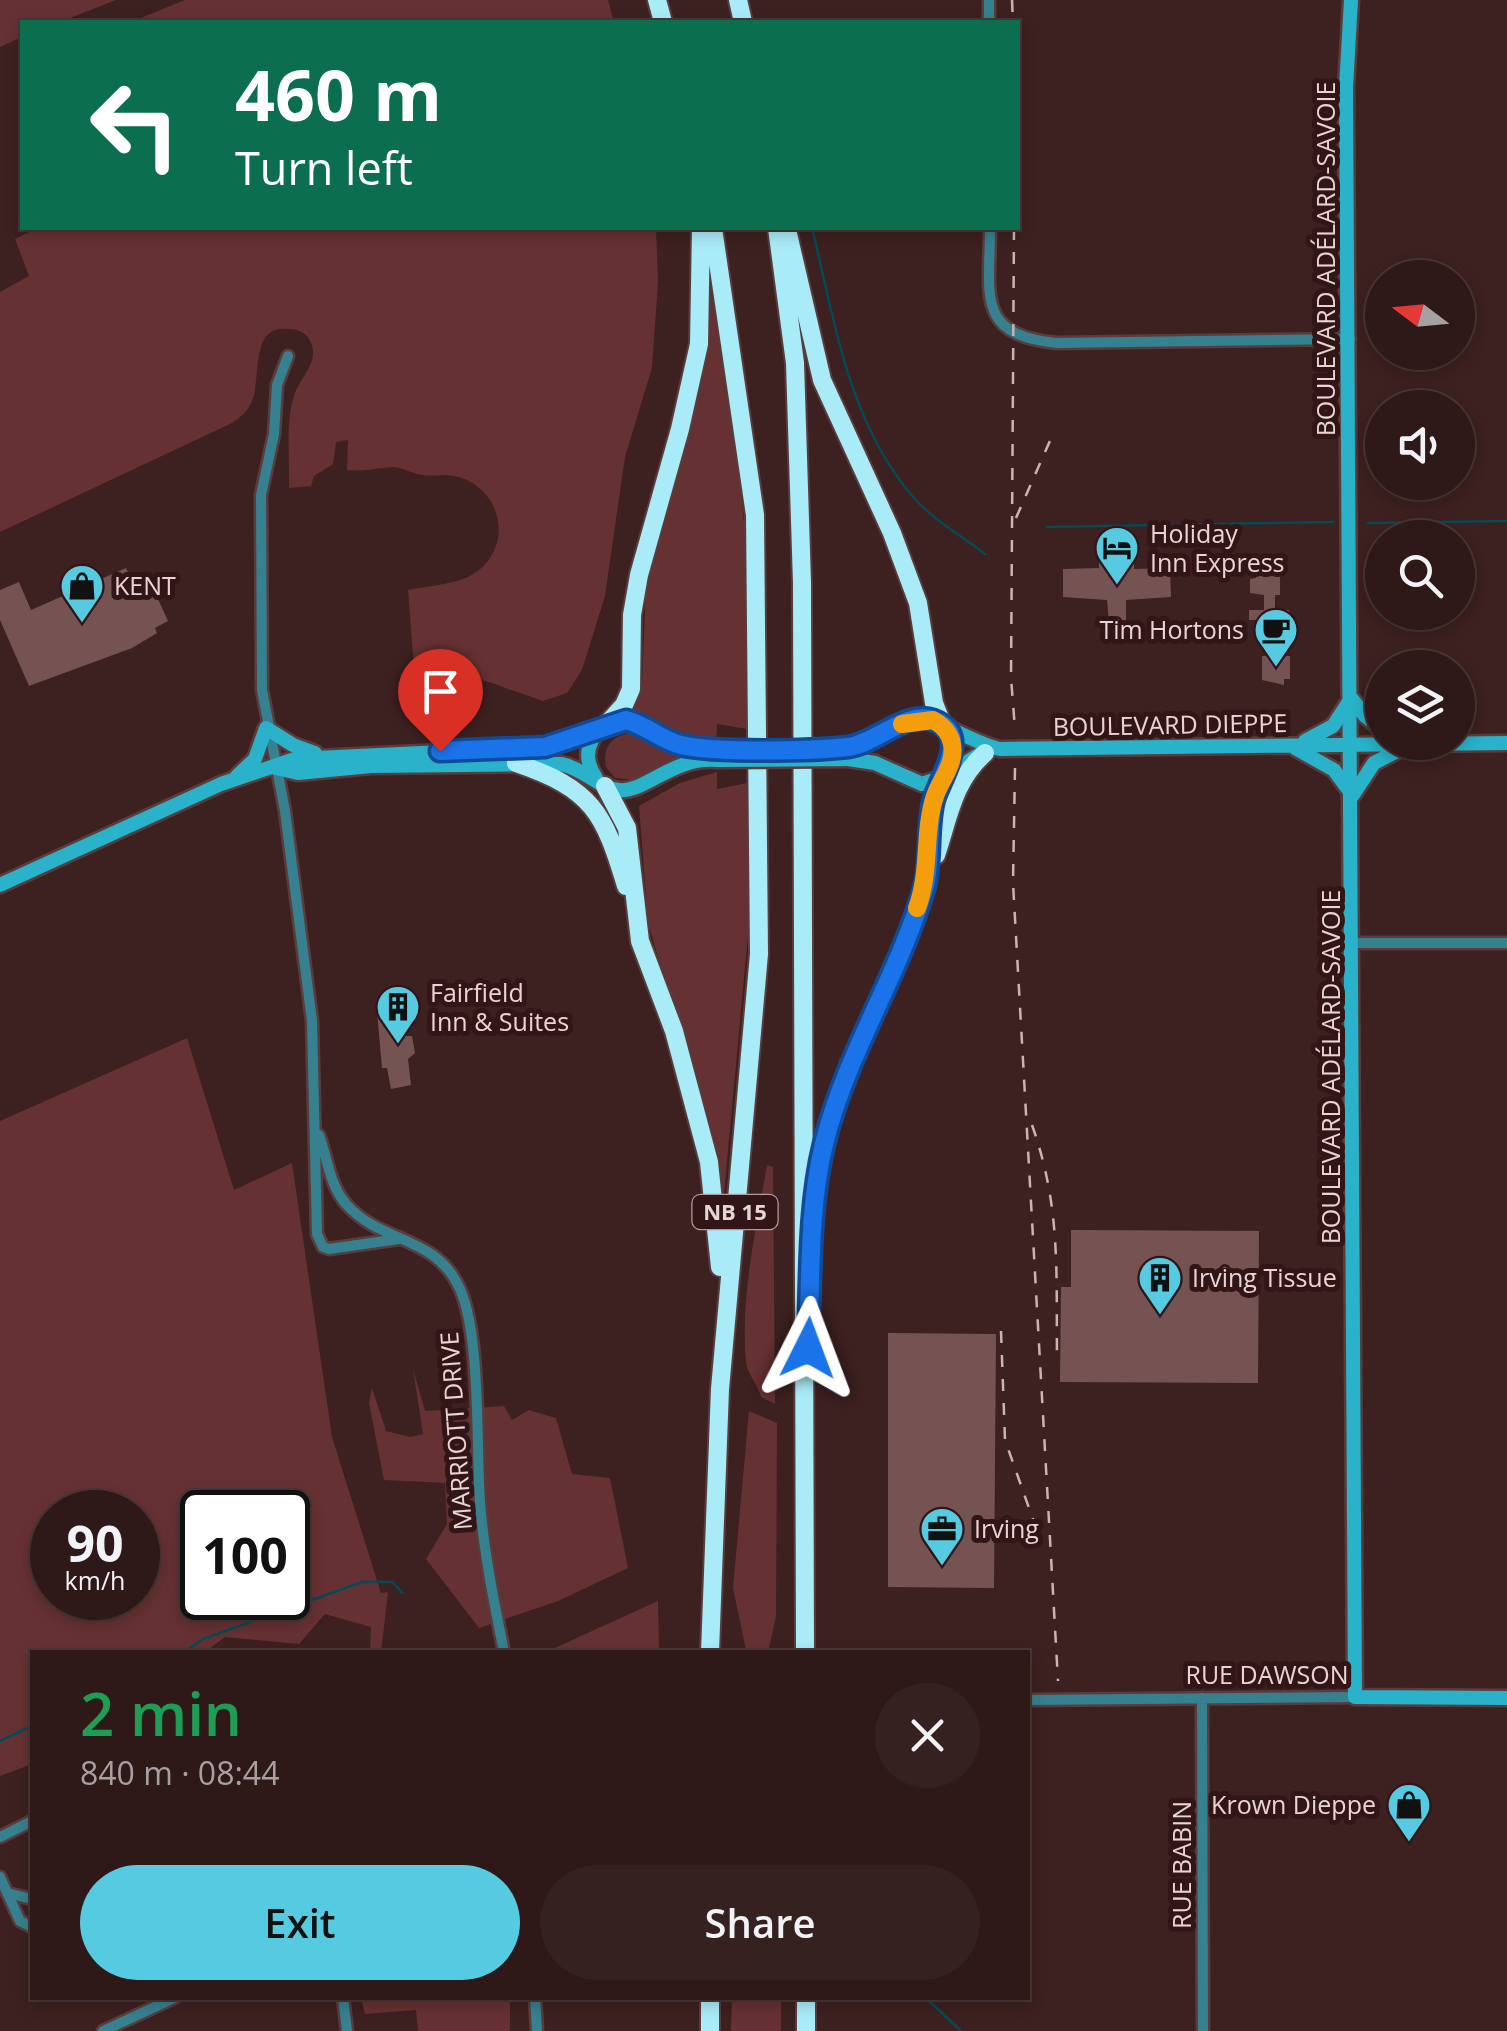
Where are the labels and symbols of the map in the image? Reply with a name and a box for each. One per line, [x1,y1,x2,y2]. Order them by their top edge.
street label: BOULEVARD ADÉLARD-SAVOIE [1308,82,1342,436]
north arrow [1365,260,1475,370]
place label: Holiday Inn Express [1150,516,1285,579]
hotel icon: Holiday Inn Express [1094,525,1140,586]
shop icon: KENT [59,563,105,624]
place label: KENT [114,568,176,602]
cafe icon: Tim Hortons [1253,607,1299,668]
place label: Tim Hortons [1099,612,1244,646]
pin [398,649,483,752]
street label: BOULEVARD DIEPPE [1052,705,1288,743]
street label: BOULEVARD ADÉLARD-SAVOIE [1313,890,1347,1244]
place label: Fairfield Inn & Suites [430,975,569,1038]
building icon: Fairfield Inn & Suites [375,984,421,1045]
road number: NB 15 [692,1195,778,1229]
building icon: Irving Tissue [1137,1255,1183,1316]
place label: Irving Tissue [1192,1260,1337,1294]
position arrow [756,1296,860,1400]
street label: MARRIOTT DRIVE [431,1331,479,1531]
speed limit sign: 100 [180,1490,310,1620]
office icon: Irving [919,1506,965,1567]
place label: Irving [974,1511,1039,1545]
street label: RUE DAWSON [1185,1657,1349,1691]
shop icon: Krown Dieppe [1386,1782,1432,1843]
place label: Krown Dieppe [1211,1787,1376,1821]
street label: RUE BABIN [1164,1801,1198,1929]

